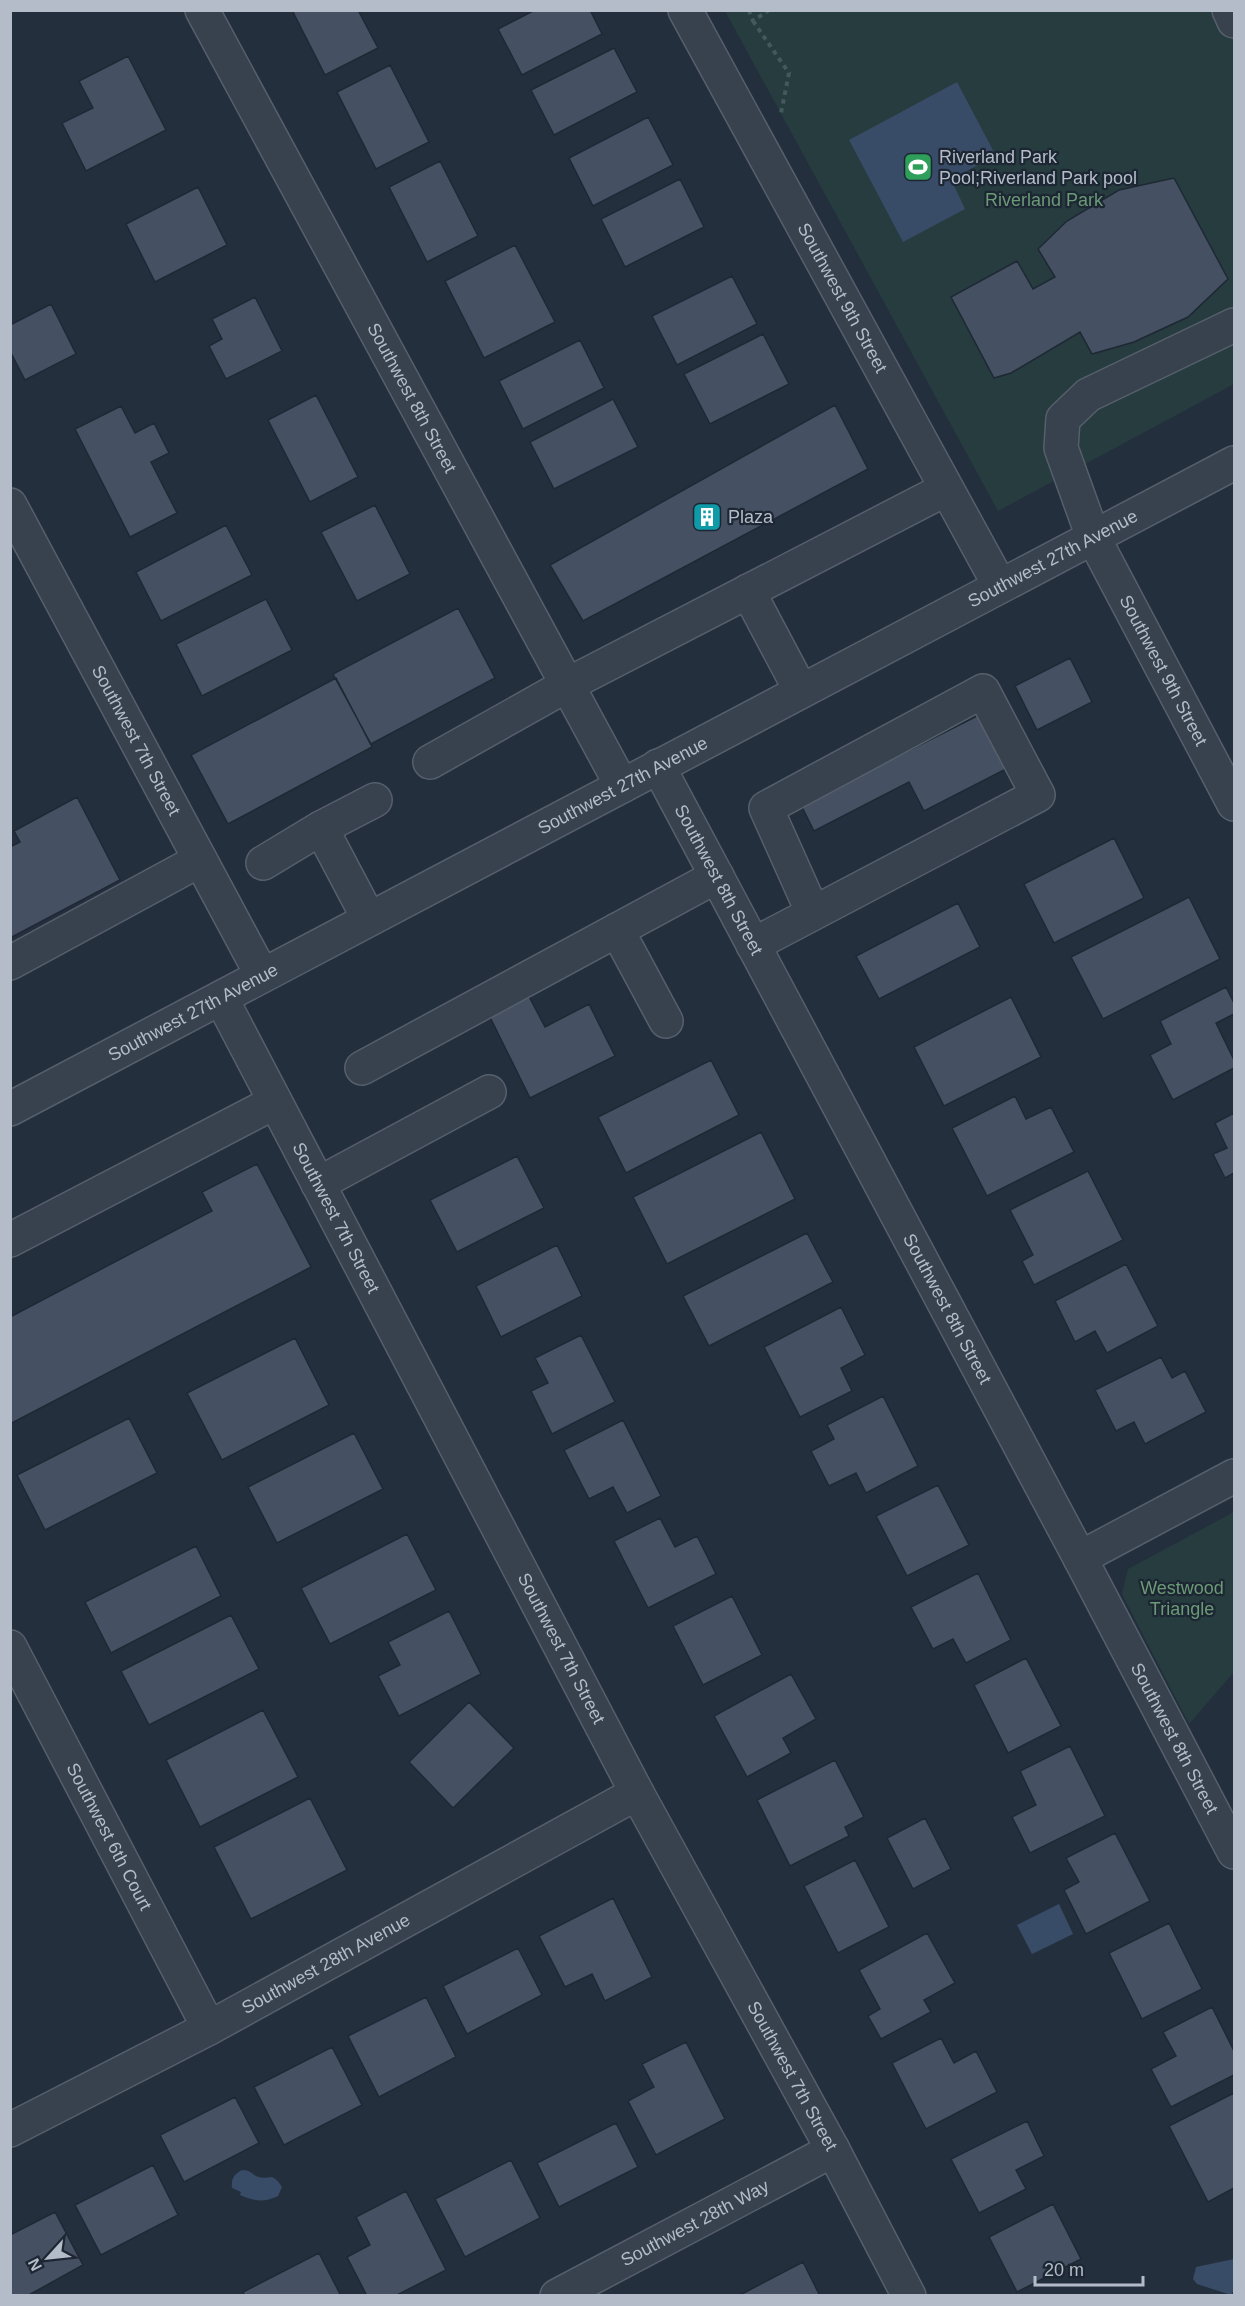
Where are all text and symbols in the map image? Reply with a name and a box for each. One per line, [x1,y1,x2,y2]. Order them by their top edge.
place label: Riverland Park Pool;Riverland Park pool [939,147,1137,188]
sports icon: Riverland Park Pool;Riverland Park pool [902,151,934,183]
park label: Riverland Park [985,190,1104,210]
street label: Southwest 9th Street [793,220,891,376]
street label: Southwest 8th Street [363,320,461,476]
building icon: Plaza [691,501,723,533]
street label: Southwest 27th Avenue [964,506,1141,612]
place label: Plaza [728,507,774,527]
street label: Southwest 9th Street [1116,592,1211,749]
street label: Southwest 7th Street [88,662,184,819]
street label: Southwest 27th Avenue [535,733,711,838]
street label: Southwest 8th Street [671,801,767,958]
street label: Southwest 27th Avenue [105,959,281,1065]
street label: Southwest 7th Street [288,1139,384,1296]
street label: Southwest 8th Street [899,1230,995,1387]
street label: Southwest 7th Street [514,1570,609,1727]
park label: Westwood Triangle [1140,1578,1224,1619]
street label: Southwest 8th Street [1127,1660,1222,1817]
street label: Southwest 6th Court [62,1760,156,1914]
street label: Southwest 28th Avenue [238,1910,414,2018]
street label: Southwest 7th Street [743,1998,841,2154]
street label: Southwest 28th Way [617,2176,772,2270]
north arrow [18,2228,78,2288]
scale bar [1035,2249,1143,2287]
text: N [25,2256,45,2274]
text: 20 m [1044,2260,1084,2280]

